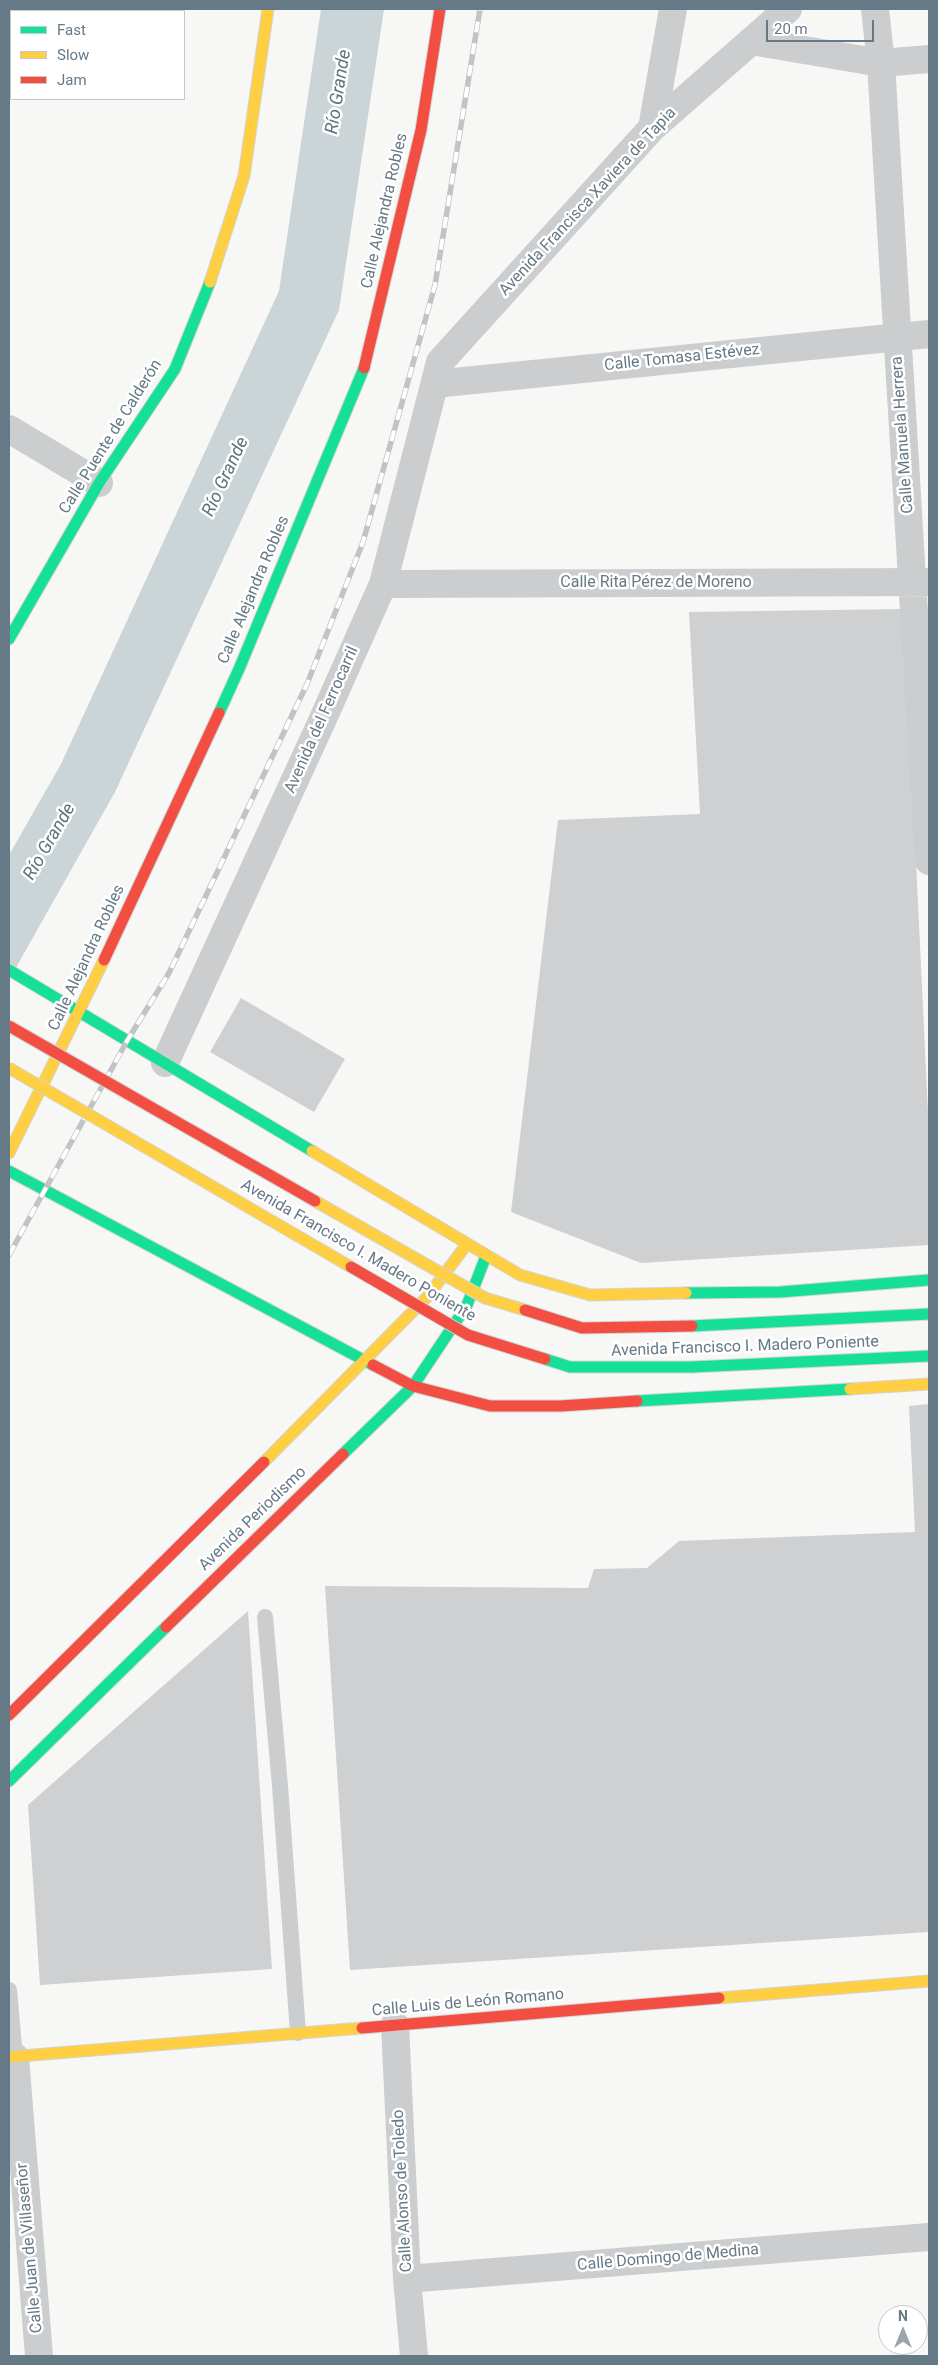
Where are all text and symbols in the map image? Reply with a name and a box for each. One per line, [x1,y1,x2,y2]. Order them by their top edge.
legend [10,10,185,100]
scale bar [768,10,876,42]
text: 20 m [774,20,808,38]
text: Fast [57,21,86,39]
text: Slow [57,46,89,64]
water label: Río Grande [322,48,356,136]
text: Jam [57,71,87,89]
street label: Avenida Francisca Xaviera de Tapia [496,104,680,300]
street label: Calle Alejandra Robles [358,131,412,291]
street label: Calle Tomasa Estévez [603,340,761,376]
street label: Calle Puente de Calderón [56,356,166,518]
street label: Calle Manuela Herrera [888,356,918,514]
water label: Río Grande [198,434,254,520]
street label: Calle Alejandra Robles [214,513,294,667]
street label: Calle Rita Pérez de Moreno [560,573,752,593]
street label: Avenida del Ferrocarril [281,644,363,796]
water label: Río Grande [19,800,81,884]
street label: Calle Alejandra Robles [45,882,129,1034]
street label: Avenida Francisco I. Madero Poniente [237,1176,479,1326]
street label: Avenida Francisco I. Madero Poniente [611,1333,879,1361]
street label: Avenida Periodismo [195,1463,311,1575]
street label: Calle Luis de León Romano [371,1985,565,2021]
street label: Calle Alonso de Toledo [389,2109,417,2273]
street label: Calle Juan de Villaseñor [13,2162,47,2334]
street label: Calle Domingo de Medina [576,2240,760,2276]
north arrow [878,2305,928,2355]
text: N [898,2308,908,2324]

